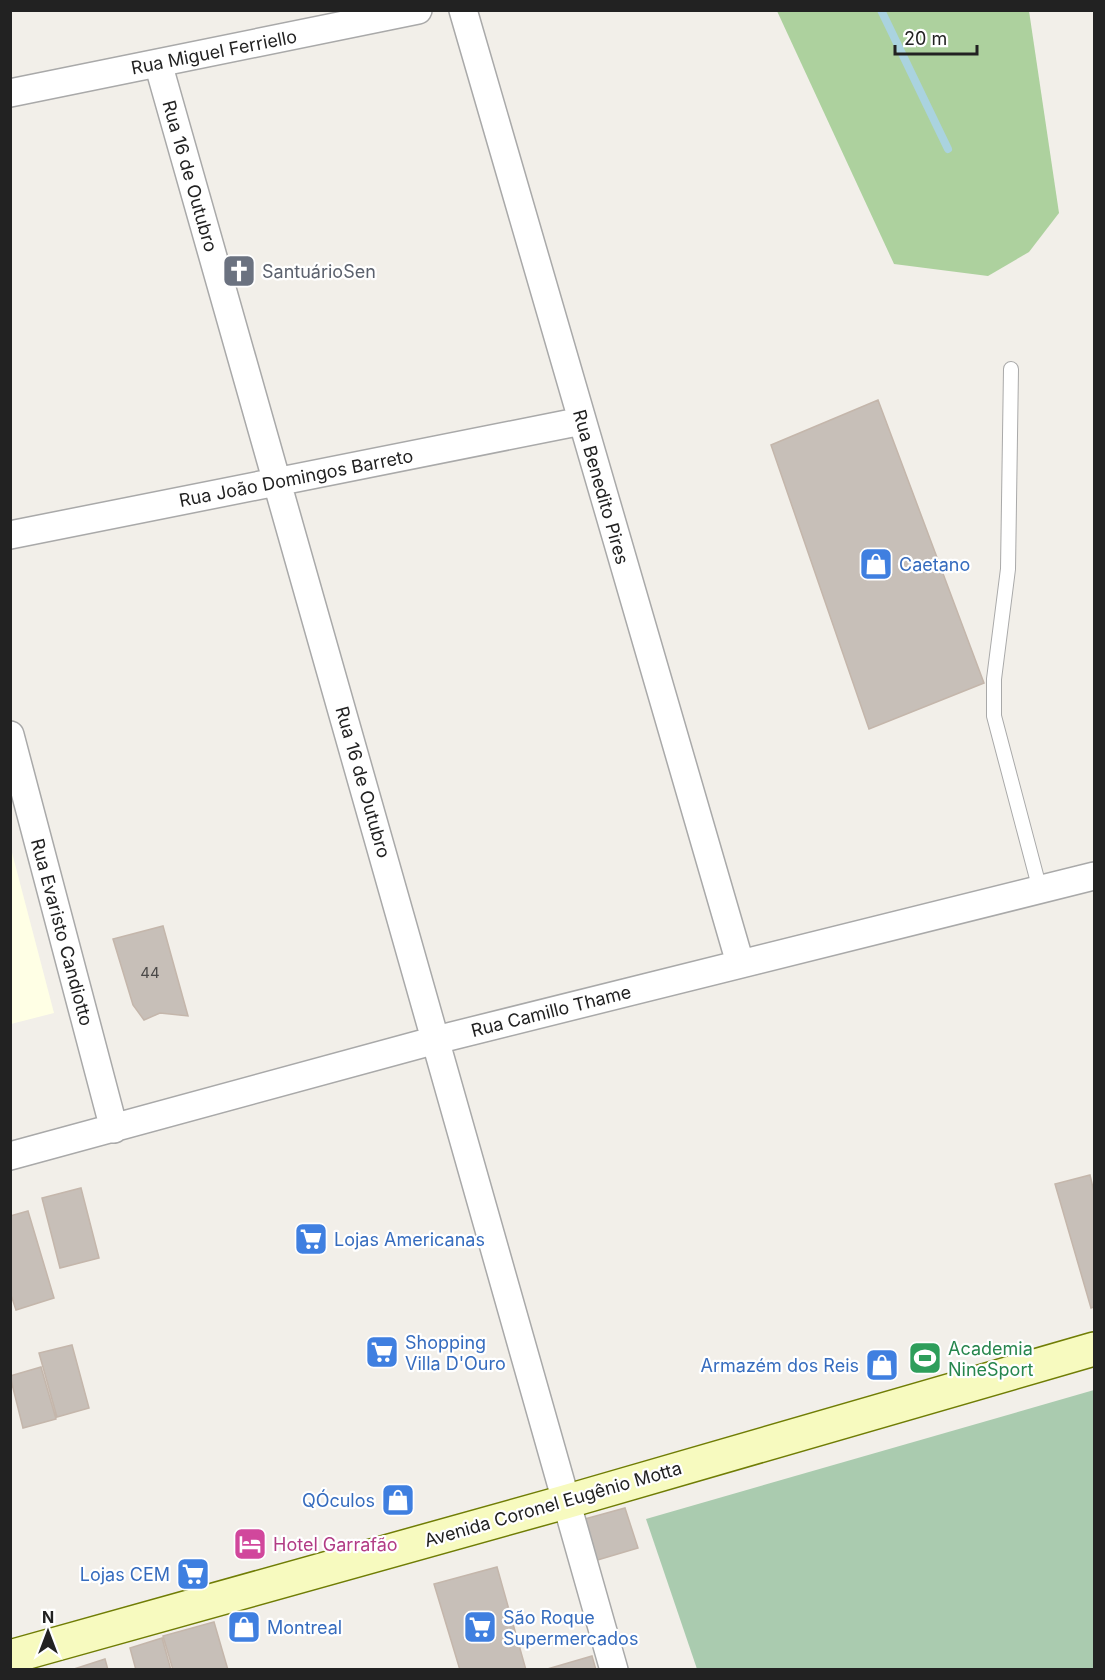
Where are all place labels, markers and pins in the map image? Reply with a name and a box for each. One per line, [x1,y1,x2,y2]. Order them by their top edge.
church icon: SantuárioSen [221,253,257,289]
place label: SantuárioSen [262,261,376,282]
shop icon: Caetano [858,546,894,582]
place label: Caetano [899,554,970,575]
supermarket icon: Lojas Americanas [293,1221,329,1257]
place label: Lojas Americanas [334,1229,485,1250]
place label: Shopping Villa D'Ouro [405,1332,506,1374]
supermarket icon: Shopping Villa D'Ouro [364,1334,400,1370]
place label: Academia NineSport [948,1338,1033,1380]
sports icon: Academia NineSport [907,1340,943,1376]
shop icon: Armazém dos Reis [864,1347,900,1383]
place label: Armazém dos Reis [701,1355,859,1376]
shop icon: QÓculos [380,1482,416,1518]
place label: QÓculos [302,1489,375,1511]
hotel icon: Hotel Garrafão [232,1526,268,1562]
place label: Hotel Garrafão [273,1534,398,1555]
supermarket icon: Lojas CEM [175,1556,211,1592]
place label: Lojas CEM [80,1564,170,1585]
place label: São Roque Supermercados [503,1607,638,1649]
shop icon: Montreal [226,1609,262,1645]
supermarket icon: São Roque Supermercados [462,1609,498,1645]
place label: Montreal [267,1617,342,1638]

